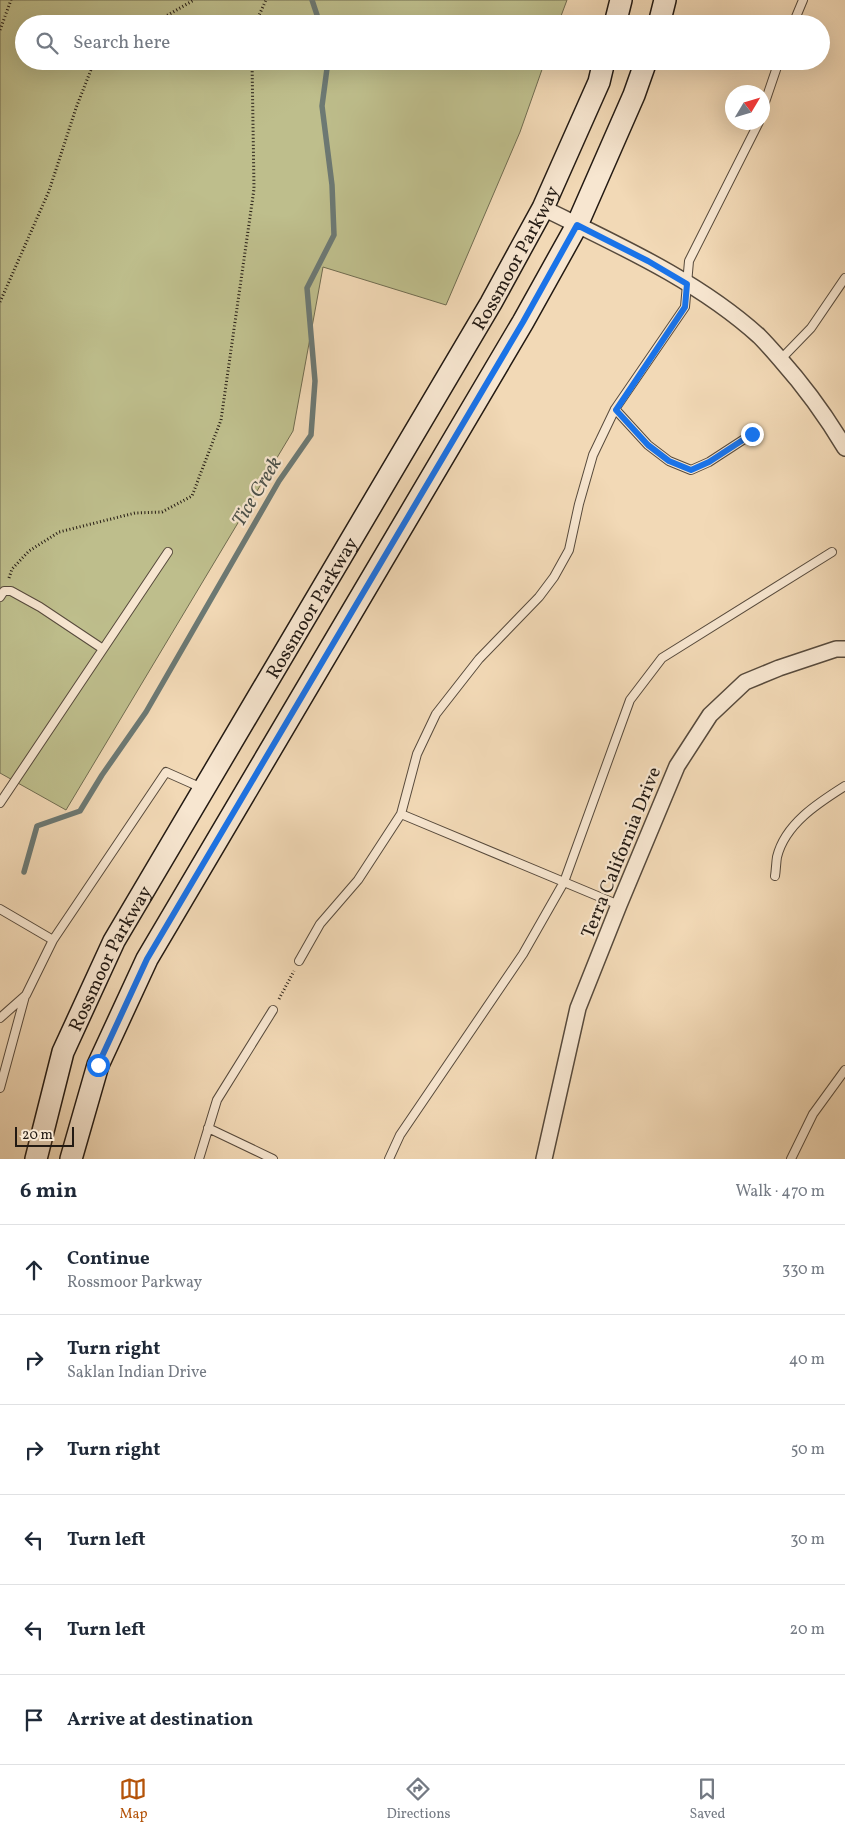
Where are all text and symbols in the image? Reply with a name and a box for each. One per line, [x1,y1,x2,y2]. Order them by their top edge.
search box [15,15,830,70]
icon: search [33,29,61,57]
text: Search here [73,30,170,56]
north arrow [725,85,770,130]
street label: Rossmoor Parkway [467,182,566,335]
route end [741,423,764,446]
water label: Tice Creek [226,452,290,532]
street label: Rossmoor Parkway [261,533,365,684]
street label: Terra California Drive [576,763,668,942]
street label: Rossmoor Parkway [63,881,159,1036]
route start [87,1054,110,1077]
scale bar [15,1124,74,1147]
text: 20 m [22,1126,53,1145]
text: 6 min [20,1177,77,1206]
text: Walk · 470 m [735,1181,825,1203]
text: Continue [67,1246,150,1272]
icon: ahead [20,1256,48,1284]
text: 330 m [782,1259,825,1281]
text: Rossmoor Parkway [67,1272,202,1294]
text: Turn right [67,1336,160,1362]
icon: right [20,1346,48,1374]
text: 40 m [789,1349,825,1371]
text: Saklan Indian Drive [67,1362,207,1384]
icon: right [20,1436,48,1464]
text: Turn right [67,1437,160,1463]
text: 50 m [791,1439,825,1461]
icon: left [20,1526,48,1554]
text: Turn left [67,1527,146,1553]
text: 30 m [790,1529,825,1551]
icon: left [20,1616,48,1644]
text: Turn left [67,1617,146,1643]
text: 20 m [790,1619,825,1641]
icon: arrive [20,1706,48,1734]
text: Arrive at destination [67,1707,253,1733]
tab: Map [119,1775,147,1824]
tab: Directions [386,1775,451,1824]
tab: Saved [689,1775,726,1824]

